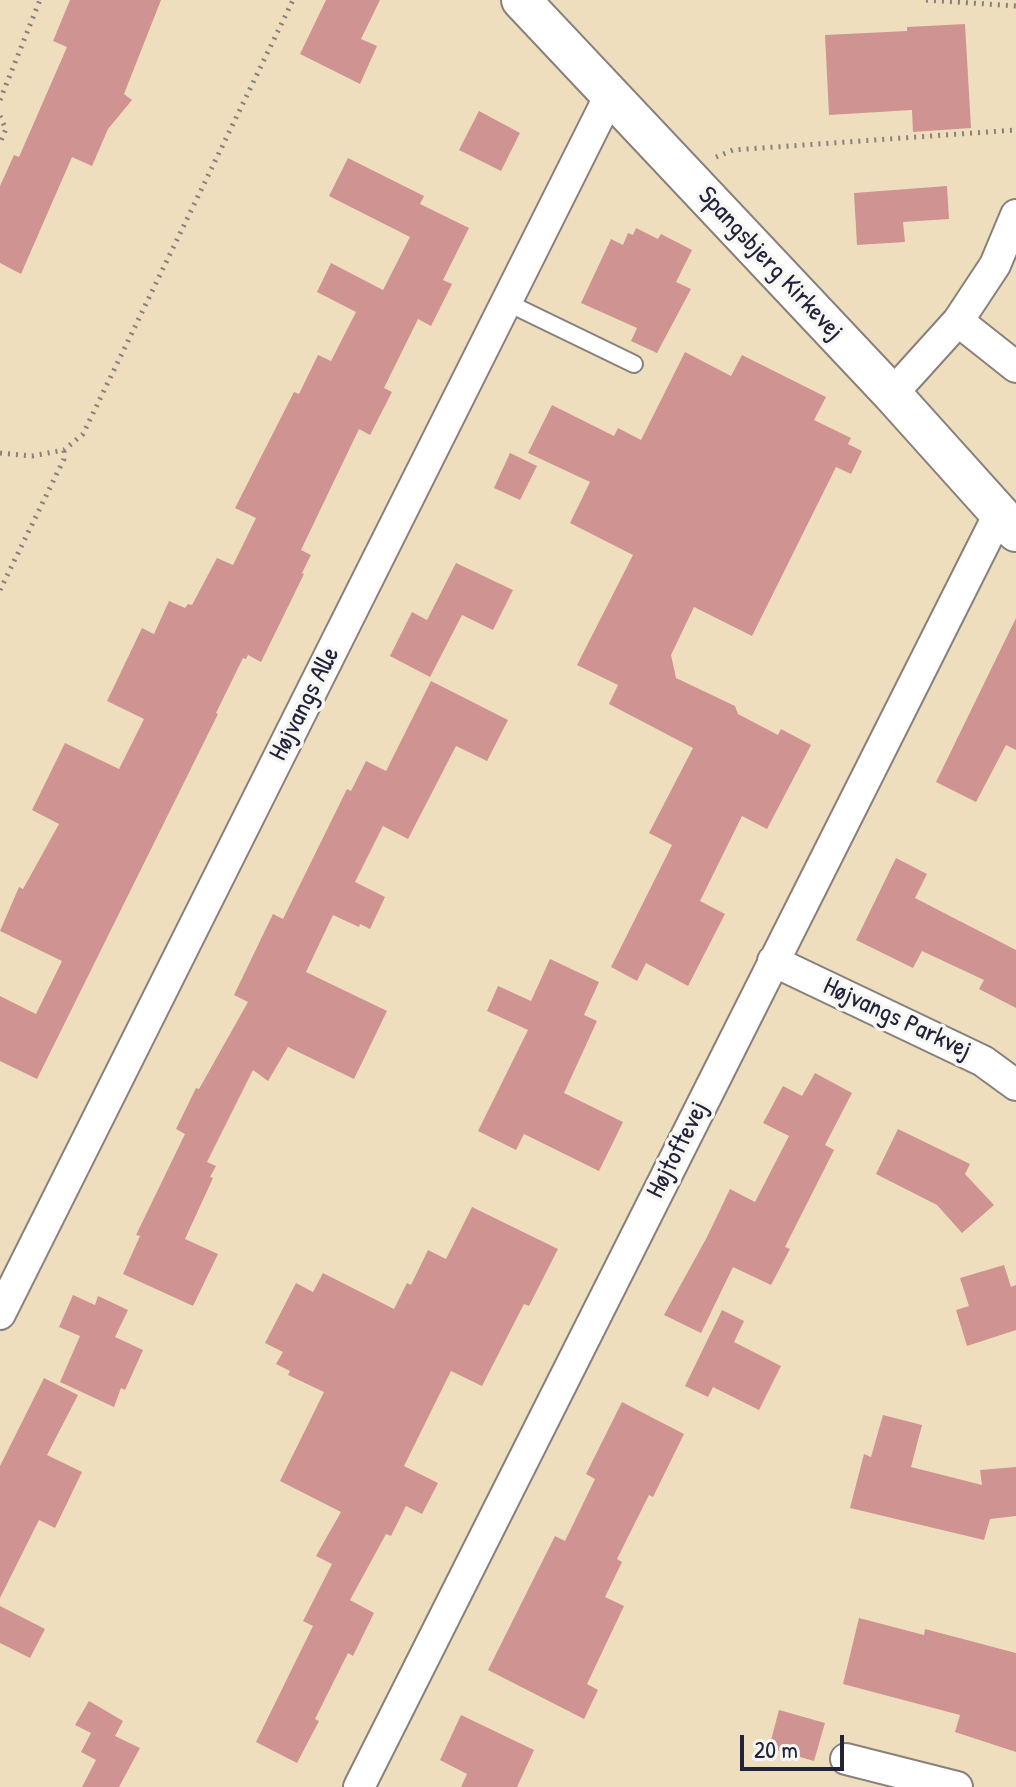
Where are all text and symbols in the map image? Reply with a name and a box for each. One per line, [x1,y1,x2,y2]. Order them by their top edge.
street label: Spangsbjerg Kirkevej [691,181,849,347]
street label: Højvangs Alle [263,642,347,766]
street label: Højvangs Parkvej [818,971,976,1067]
street label: Højtoftevej [640,1097,716,1203]
scale bar [744,1719,848,1769]
text: 20 m [754,1733,798,1765]

